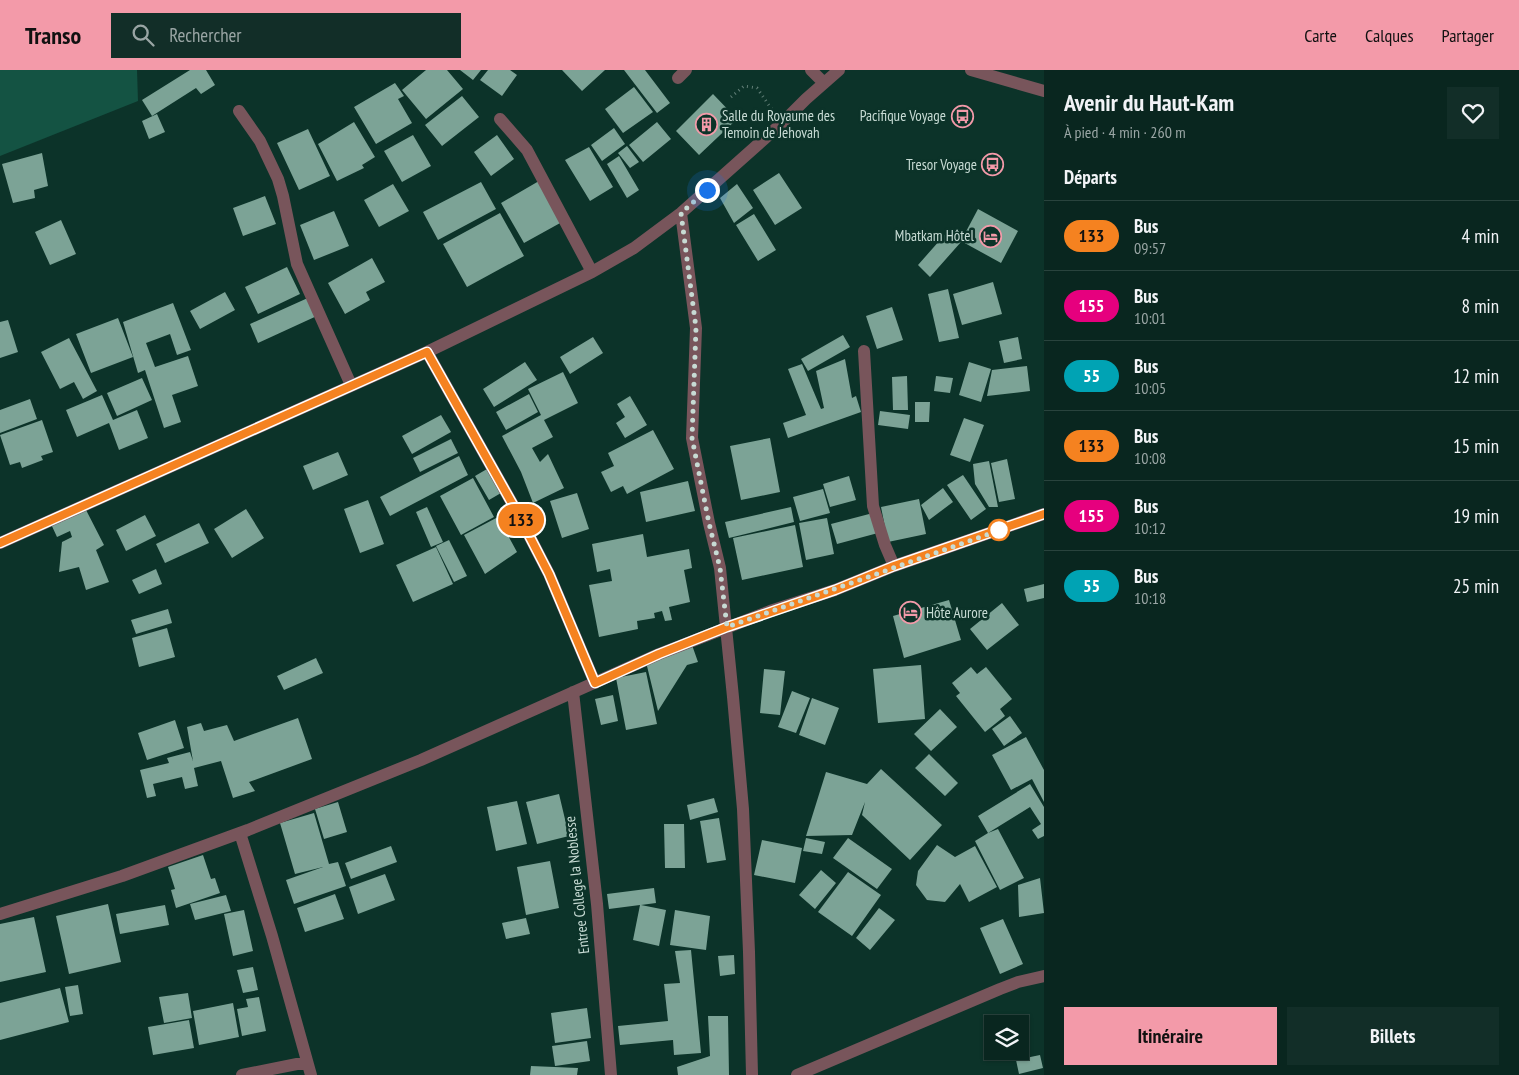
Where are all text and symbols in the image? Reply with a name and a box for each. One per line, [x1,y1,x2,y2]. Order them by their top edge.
search box [111,13,461,58]
text: Transo [25,20,81,51]
icon: search [129,21,157,49]
text: Rechercher [169,23,242,47]
text: Carte [1304,24,1337,47]
text: Calques [1365,24,1414,47]
text: Partager [1442,24,1494,47]
text: Avenir du Haut-Kam [1064,87,1234,118]
button: heart [1447,87,1499,139]
bus stop icon: Pacifique Voyage [950,104,974,128]
place label: Salle du Royaume des Temoin de Jehovah [722,106,835,142]
place label: Pacifique Voyage [860,106,946,125]
building icon: Salle du Royaume des Temoin de Jehovah [694,113,718,137]
text: À pied · 4 min · 260 m [1064,122,1186,142]
bus stop icon: Tresor Voyage [981,153,1005,177]
place label: Tresor Voyage [906,155,977,174]
text: Départs [1064,165,1117,189]
your location [695,178,720,203]
text: Bus [1134,214,1158,238]
hotel icon: Mbatkam Hôtel [978,224,1002,248]
text: 133 [1079,224,1104,247]
text: 4 min [1462,224,1499,248]
place label: Mbatkam Hôtel [895,226,975,245]
text: 09:57 [1134,238,1166,258]
text: Bus [1134,284,1158,308]
text: 155 [1079,294,1104,317]
text: 8 min [1462,294,1499,318]
text: 10:01 [1134,308,1166,328]
text: Bus [1134,354,1158,378]
text: 55 [1083,364,1100,387]
text: 12 min [1453,364,1499,388]
text: 10:05 [1134,378,1166,398]
text: Bus [1134,424,1158,448]
text: 133 [1079,434,1104,457]
text: 15 min [1453,434,1499,458]
text: 10:08 [1134,448,1166,468]
text: Bus [1134,494,1158,518]
line badge: 133 [492,504,550,536]
text: 155 [1079,504,1104,527]
text: 19 min [1453,504,1499,528]
text: 133 [508,508,534,531]
text: 10:12 [1134,518,1166,538]
unlabelled marker [988,519,1010,541]
text: Bus [1134,564,1158,588]
text: 55 [1083,574,1100,597]
text: 25 min [1453,574,1499,598]
text: 10:18 [1134,588,1166,608]
hotel icon: Hôte Aurore [898,601,922,625]
place label: Hôte Aurore [926,603,988,622]
street label: Entree College la Noblesse [560,815,593,955]
button: Itinéraire [1064,1007,1277,1065]
button: Billets [1287,1007,1499,1065]
map controls [984,1015,1029,1060]
button: layers [984,1015,1029,1060]

